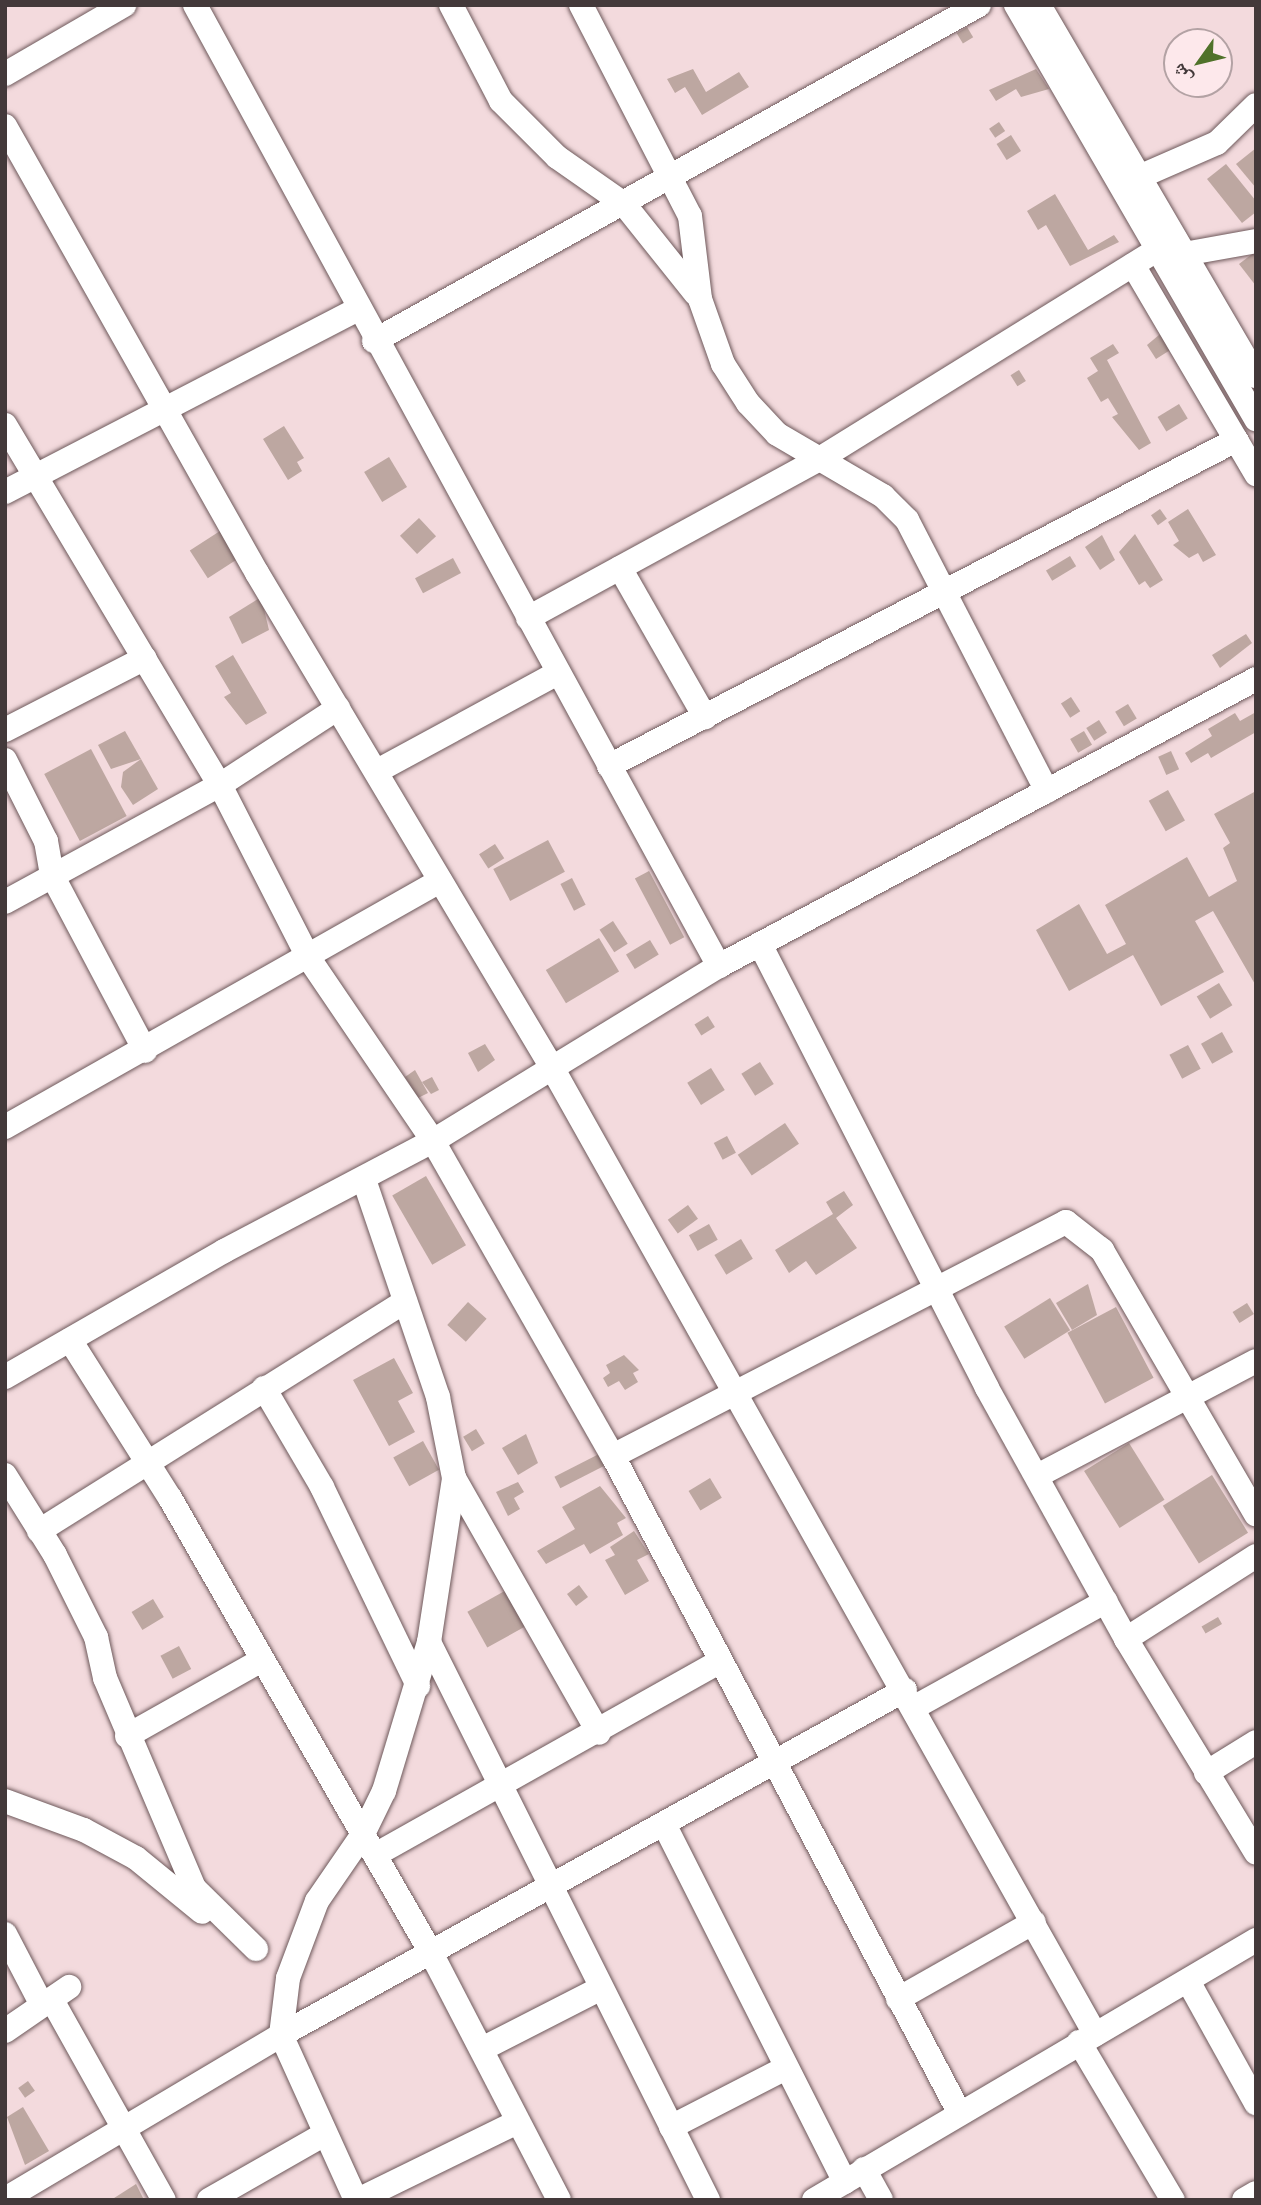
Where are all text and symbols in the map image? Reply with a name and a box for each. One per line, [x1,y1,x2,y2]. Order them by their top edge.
north arrow [1163,28,1233,98]
text: ش [1165,58,1199,90]

